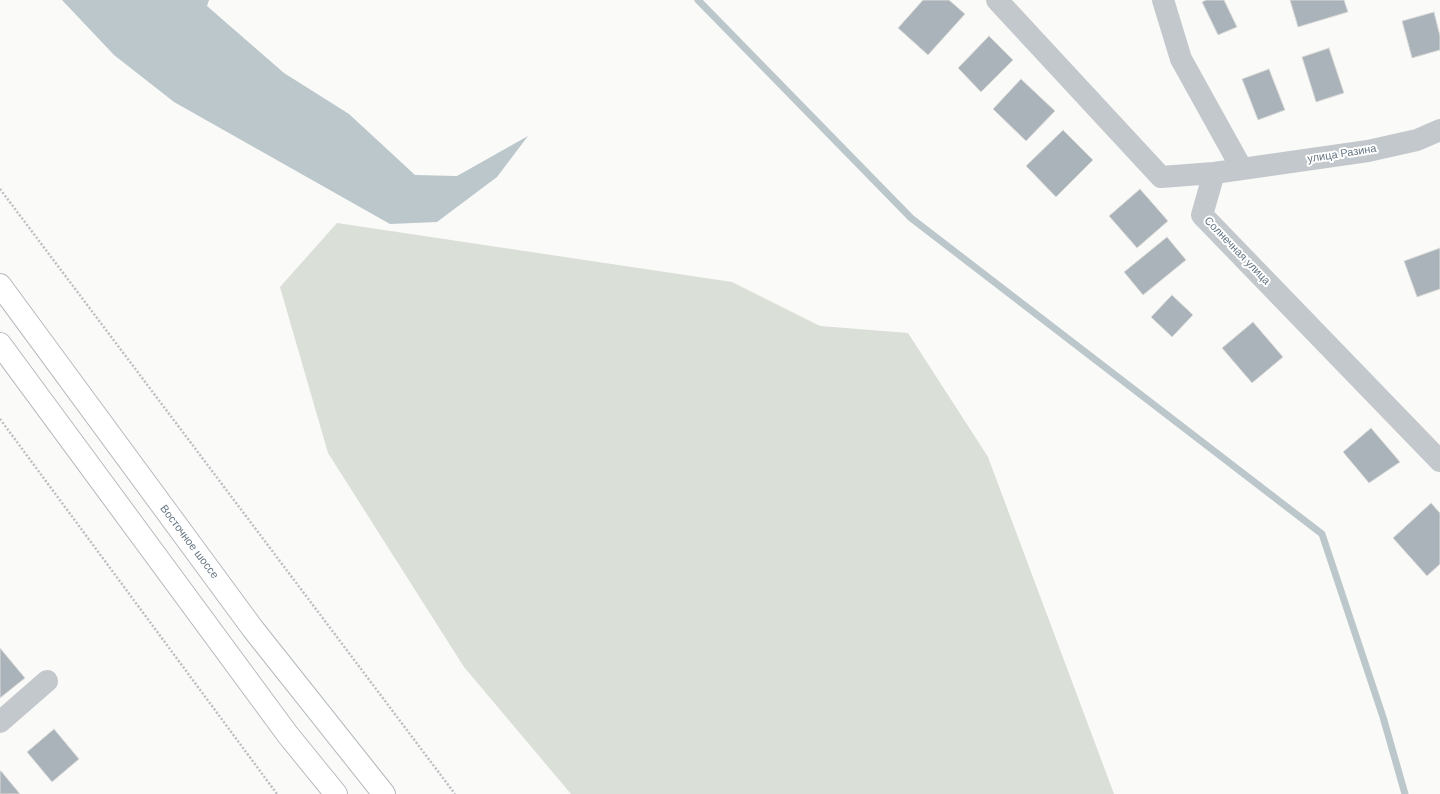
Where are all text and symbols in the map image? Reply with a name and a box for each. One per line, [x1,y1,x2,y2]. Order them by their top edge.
street label: улица Разина [1307,142,1377,166]
street label: Солнечная улица [1201,214,1273,288]
street label: Восточное шоссе [157,503,221,581]

